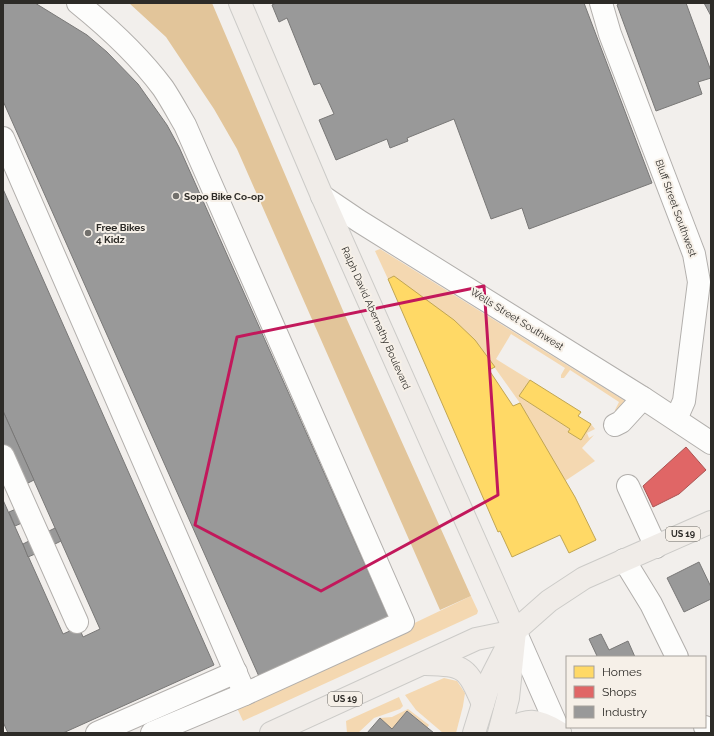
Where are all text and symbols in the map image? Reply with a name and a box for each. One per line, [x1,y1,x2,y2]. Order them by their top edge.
street label: Bluff Street Southwest [653,158,699,259]
marker: Sopo Bike Co-op [171,191,181,201]
place label: Sopo Bike Co-op [184,191,264,202]
place label: Free Bikes 4 Kidz [96,222,145,245]
marker: Free Bikes 4 Kidz [83,228,93,238]
street label: Ralph David Abernathy Boulevard [339,245,413,391]
street label: Wells Street Southwest [468,286,566,353]
road number: US 19 [666,527,700,541]
legend [566,656,706,728]
text: Homes [602,665,642,679]
text: Shops [602,685,637,699]
road number: US 19 [328,692,362,706]
text: Industry [602,705,648,719]

